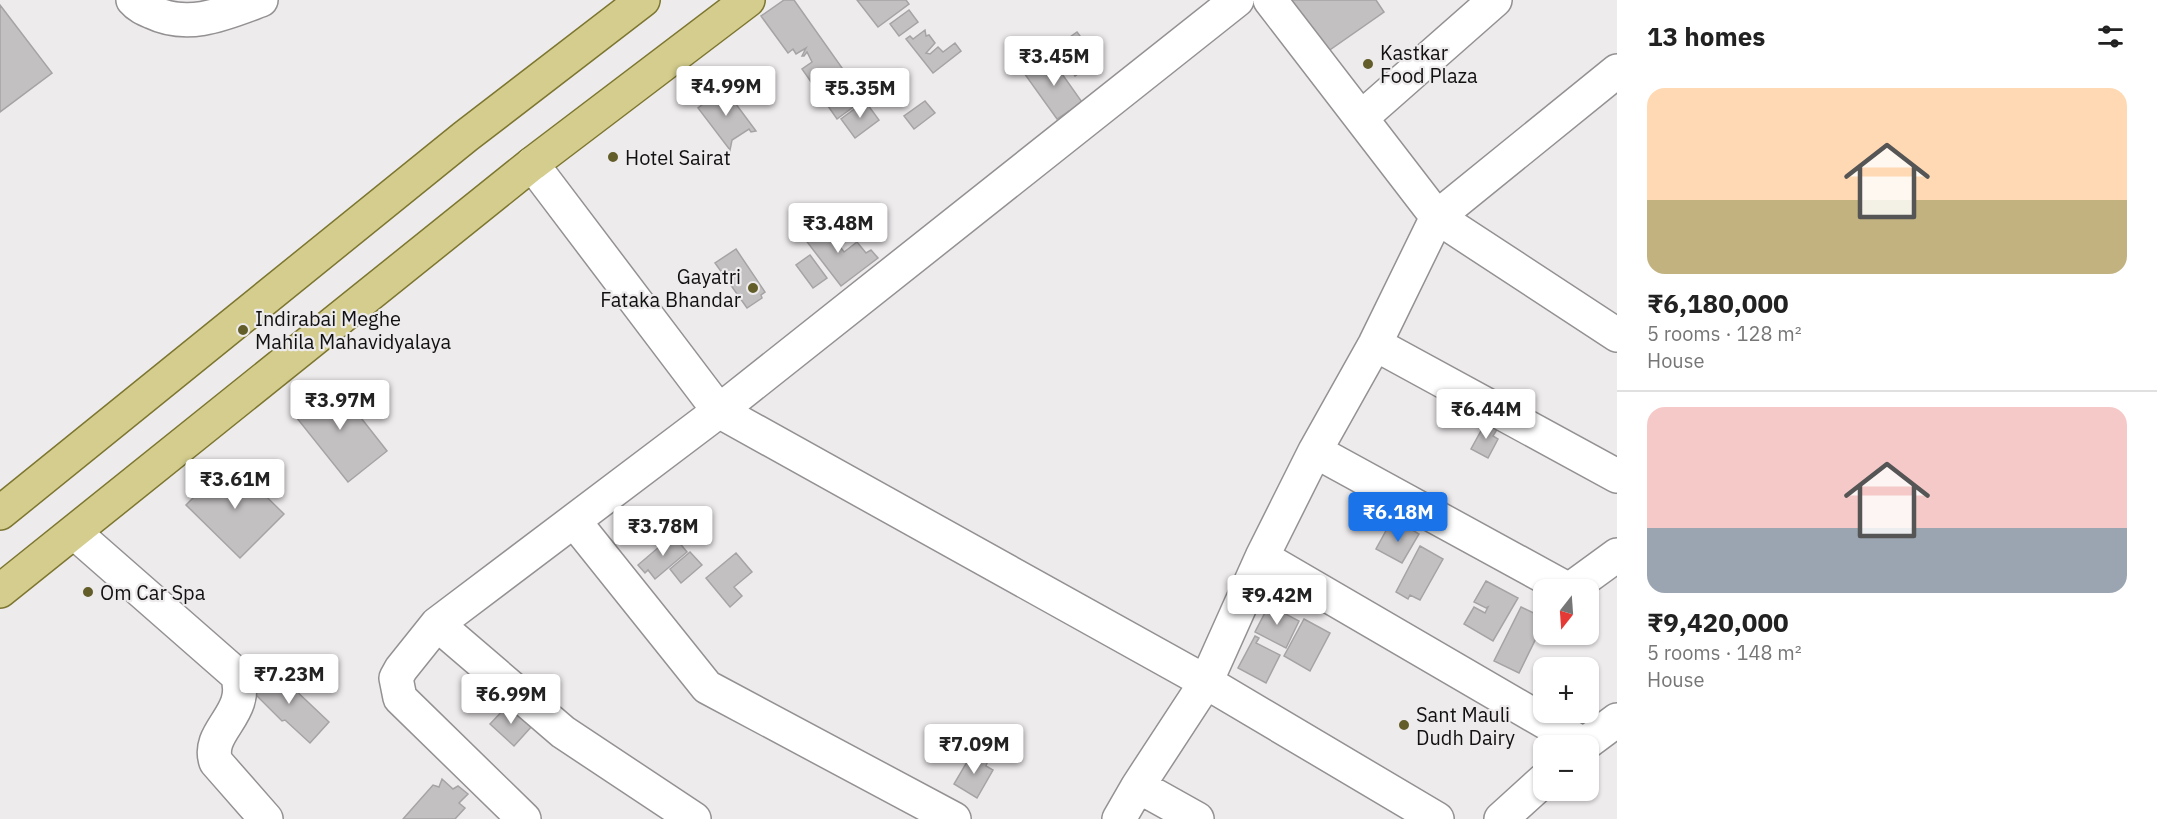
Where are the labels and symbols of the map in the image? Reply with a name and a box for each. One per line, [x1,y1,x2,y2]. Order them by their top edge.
pin: ₹3.45M [1005,36,1103,87]
place label: Kastkar Food Plaza [1380,39,1478,89]
marker: Kastkar Food Plaza [1361,57,1375,71]
pin: ₹4.99M [677,66,775,117]
pin: ₹5.35M [811,68,909,119]
place label: Hotel Sairat [625,144,731,171]
marker: Hotel Sairat [606,150,620,164]
pin: ₹3.48M [789,203,887,254]
place label: Gayatri Fataka Bhandar [600,263,741,313]
marker: Gayatri Fataka Bhandar [746,281,760,295]
place label: Indirabai Meghe Mahila Mahavidyalaya [255,305,451,355]
marker: Indirabai Meghe Mahila Mahavidyalaya [236,323,250,337]
pin: ₹3.97M [291,380,389,431]
pin: ₹6.44M [1437,389,1535,440]
pin: ₹3.61M [186,459,284,510]
pin: ₹6.18M [1349,492,1447,543]
pin: ₹3.78M [614,506,712,557]
pin: ₹9.42M [1228,575,1326,626]
place label: Om Car Spa [100,579,206,606]
north arrow [1533,579,1599,645]
marker: Om Car Spa [81,585,95,599]
pin: ₹7.23M [240,654,338,705]
pin: ₹6.99M [462,674,560,725]
place label: Sant Mauli Dudh Dairy [1416,701,1515,751]
marker: Sant Mauli Dudh Dairy [1397,718,1411,732]
pin: ₹7.09M [925,724,1023,775]

